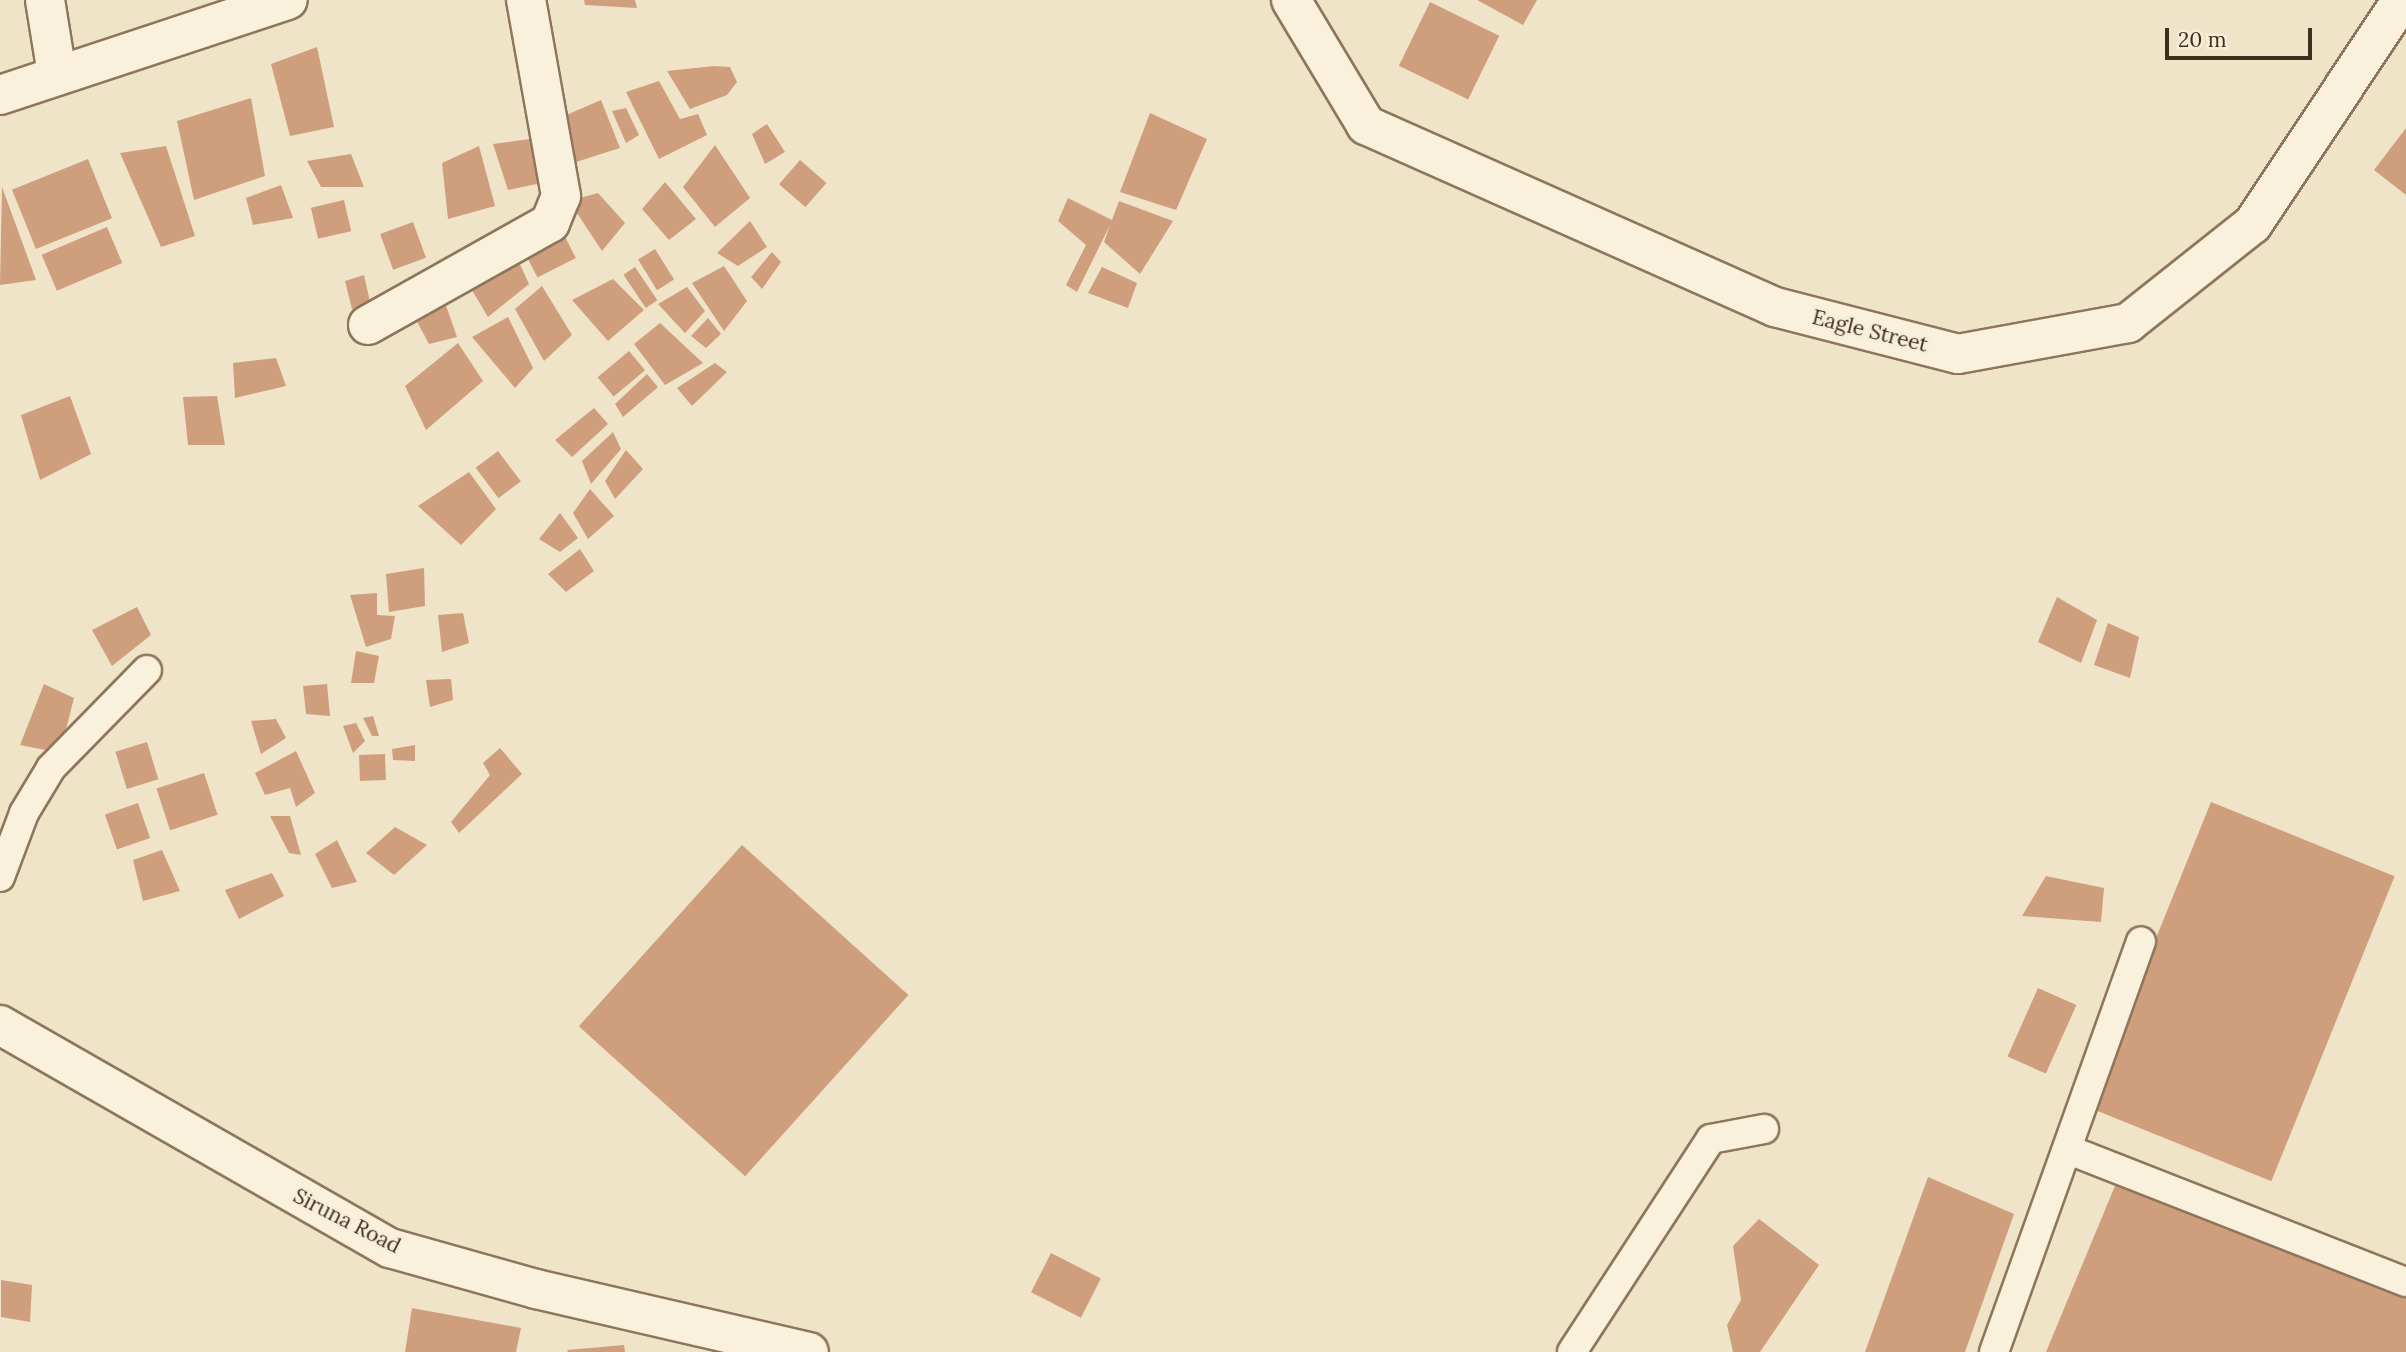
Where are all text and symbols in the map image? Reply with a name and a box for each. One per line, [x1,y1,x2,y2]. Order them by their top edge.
scale bar [2168,14,2315,58]
text: 20 m [2178,26,2227,53]
street label: Eagle Street [1810,304,1930,358]
street label: Siruna Road [289,1183,405,1259]

